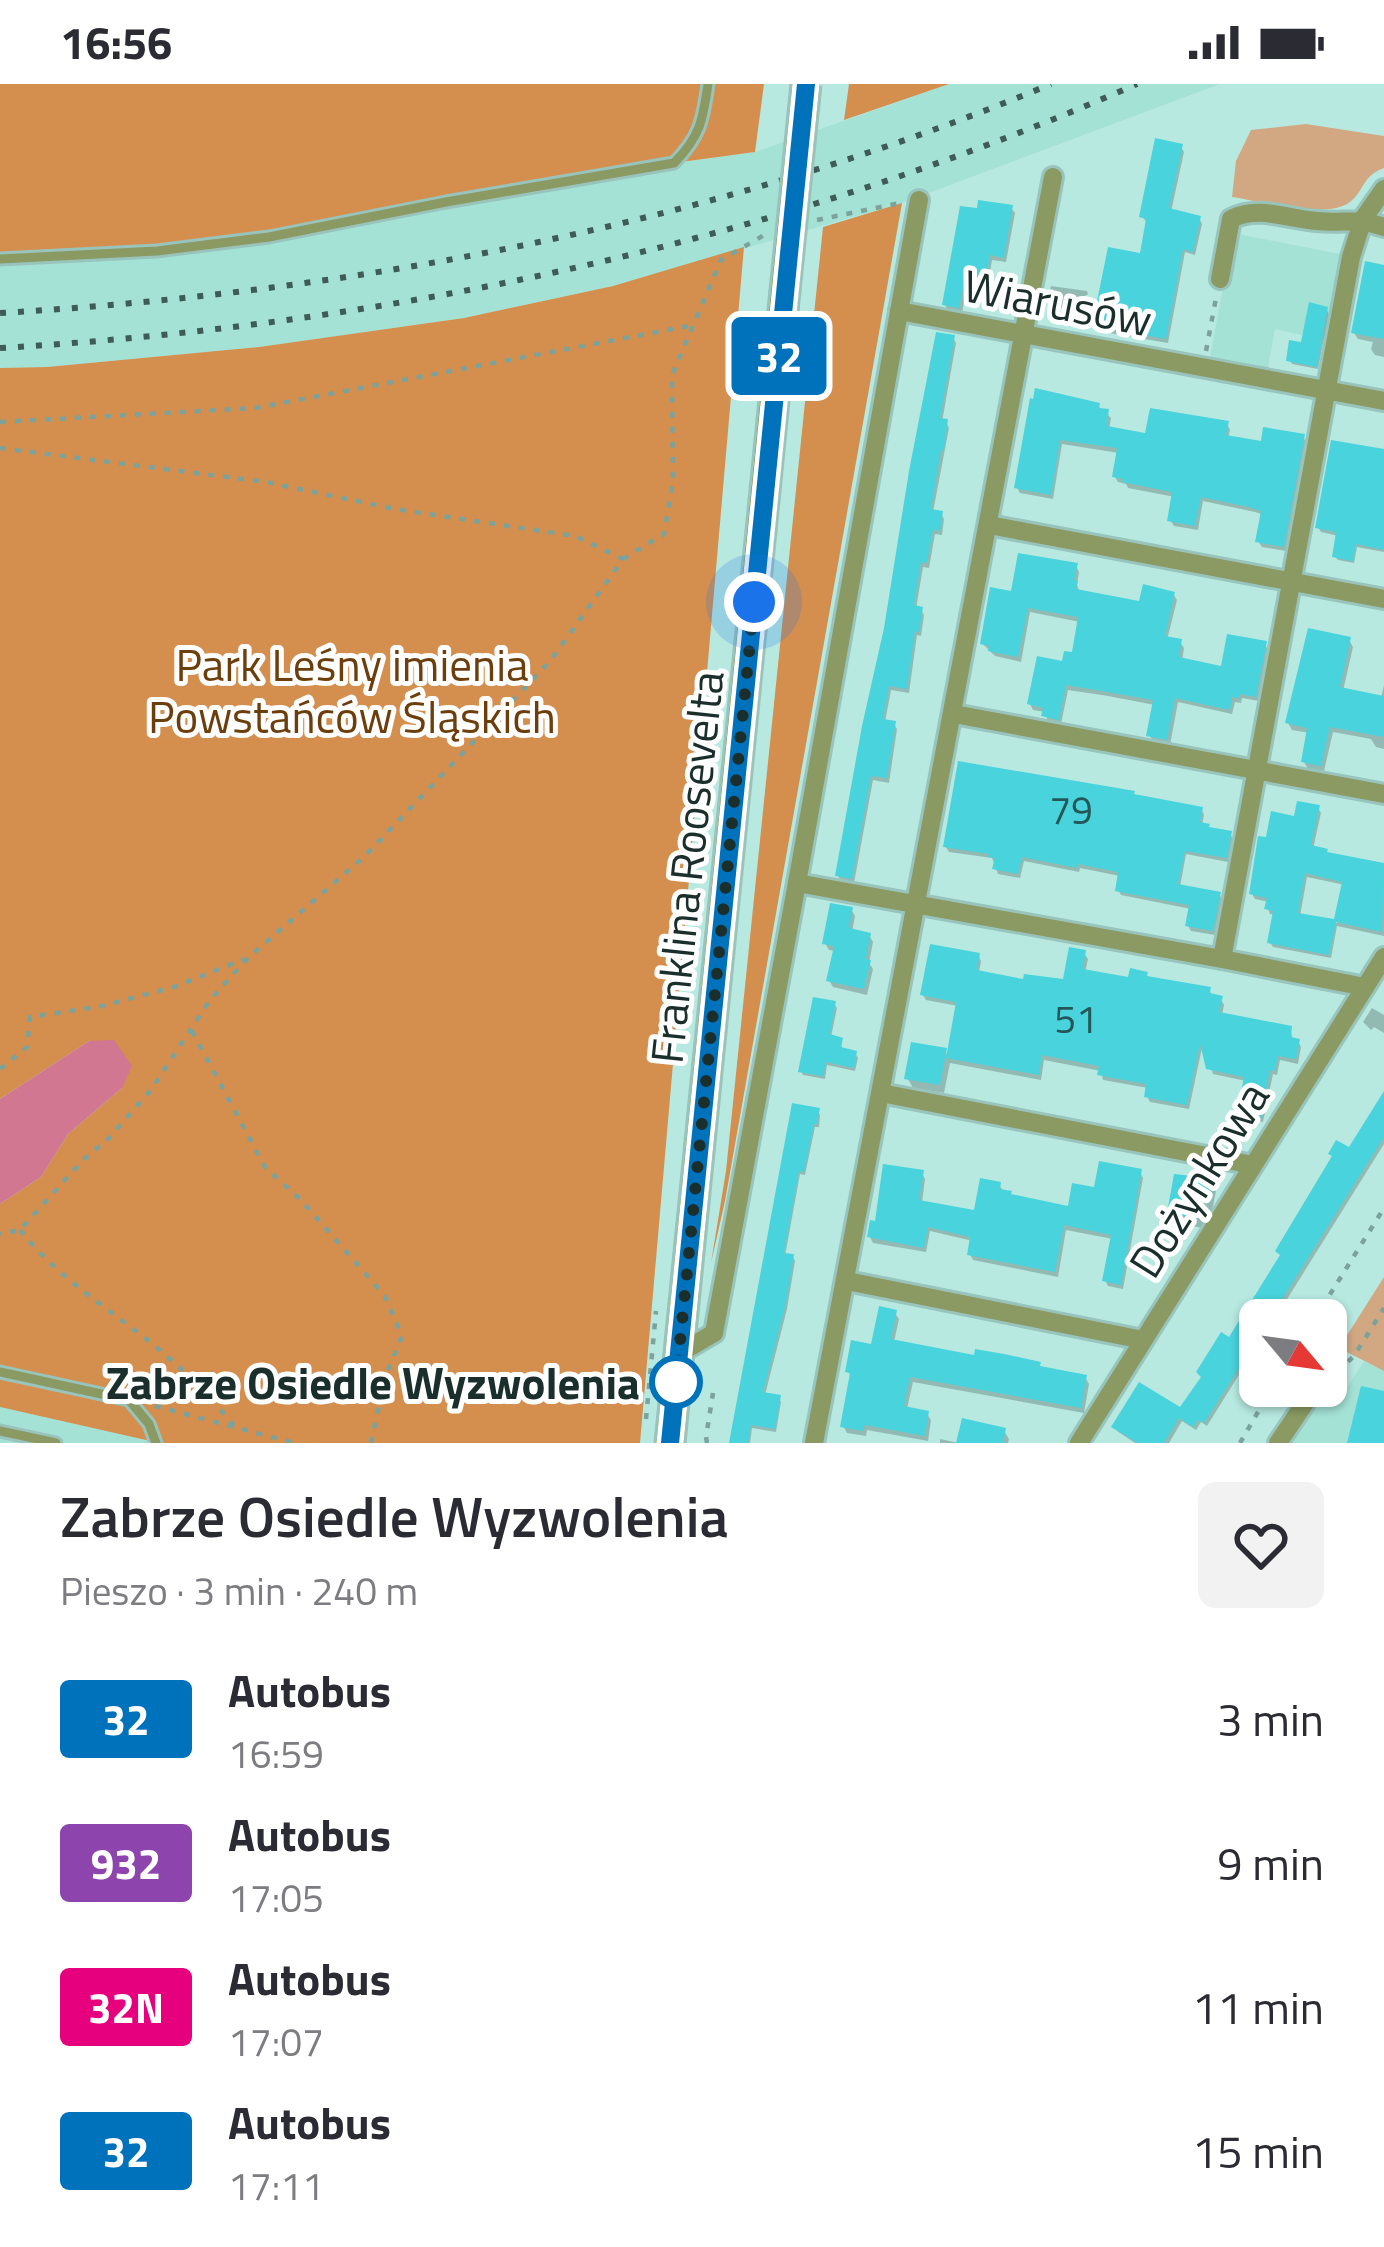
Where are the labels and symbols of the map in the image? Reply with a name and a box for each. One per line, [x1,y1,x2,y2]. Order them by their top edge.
street label: Wiarusów [958,250,1158,354]
line badge: 32 [725,317,833,395]
your location [724,572,784,632]
park label: Park Leśny imienia Powstańców Śląskich [148,630,556,750]
street label: Franklina Roosevelta [632,667,740,1067]
house number: 79 [1049,780,1093,839]
house number: 51 [1054,989,1098,1048]
street label: Dożynkowa [1111,1068,1285,1290]
north arrow [1239,1299,1347,1407]
place label: Zabrze Osiedle Wyzwolenia [106,1348,640,1416]
marker: Zabrze Osiedle Wyzwolenia [651,1357,701,1407]

